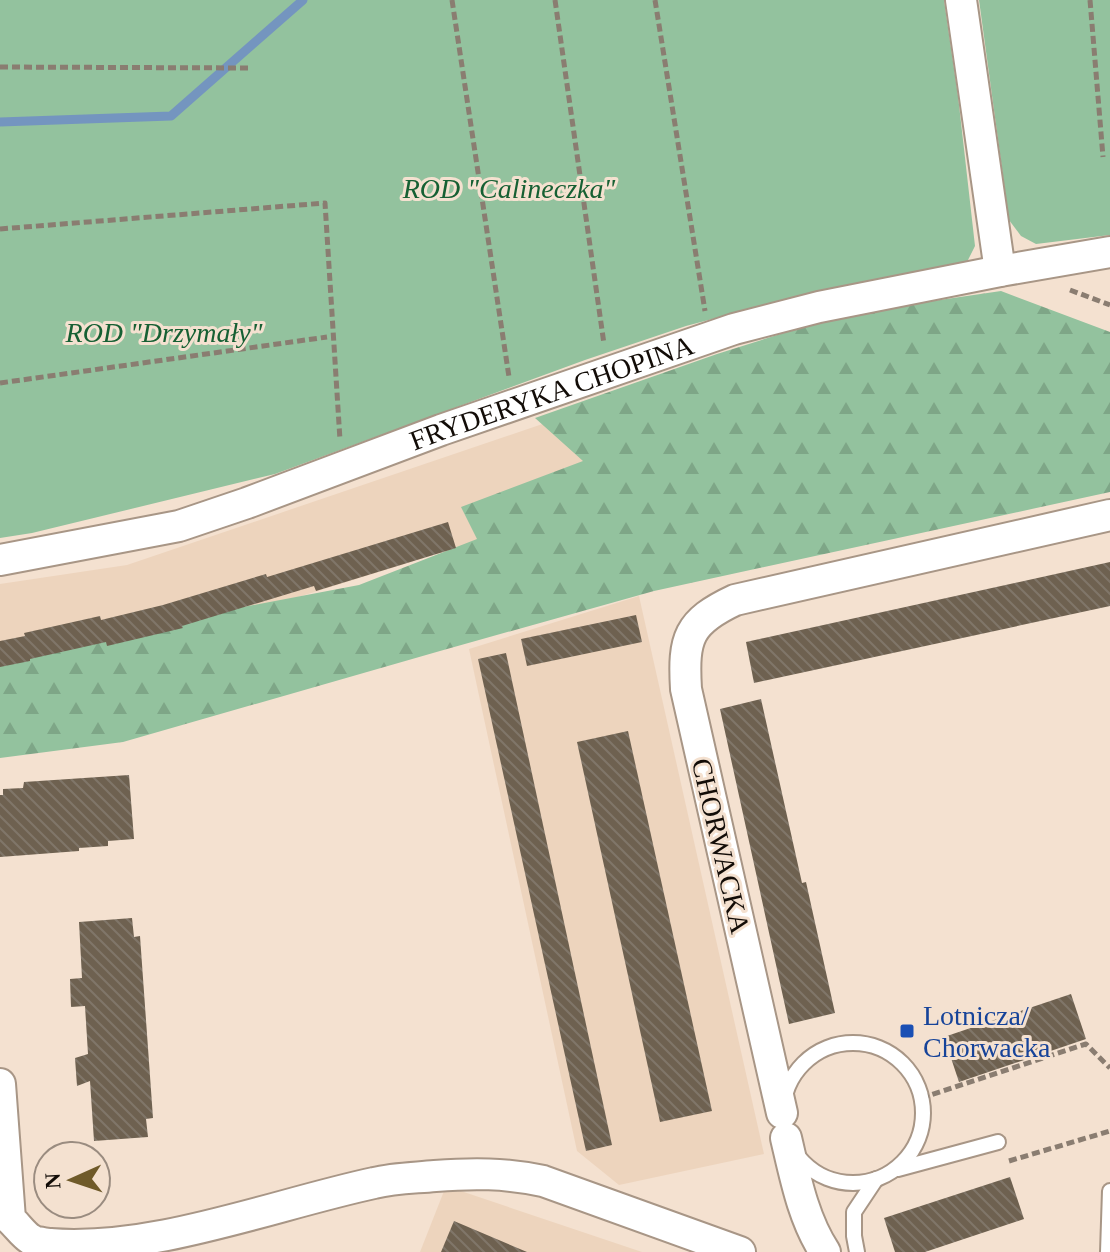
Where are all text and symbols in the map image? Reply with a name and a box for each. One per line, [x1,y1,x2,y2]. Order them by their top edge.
park label: ROD "Calineczka" [402,173,615,204]
park label: ROD "Drzymały" [65,317,263,348]
street label: FRYDERYKA CHOPINA [405,328,698,456]
street label: CHORWACKA [686,755,756,937]
place label: Lotnicza/ Chorwacka [923,1000,1051,1063]
marker: Lotnicza/ Chorwacka [898,1022,916,1040]
north arrow [32,1140,112,1220]
text: N [40,1172,65,1190]

